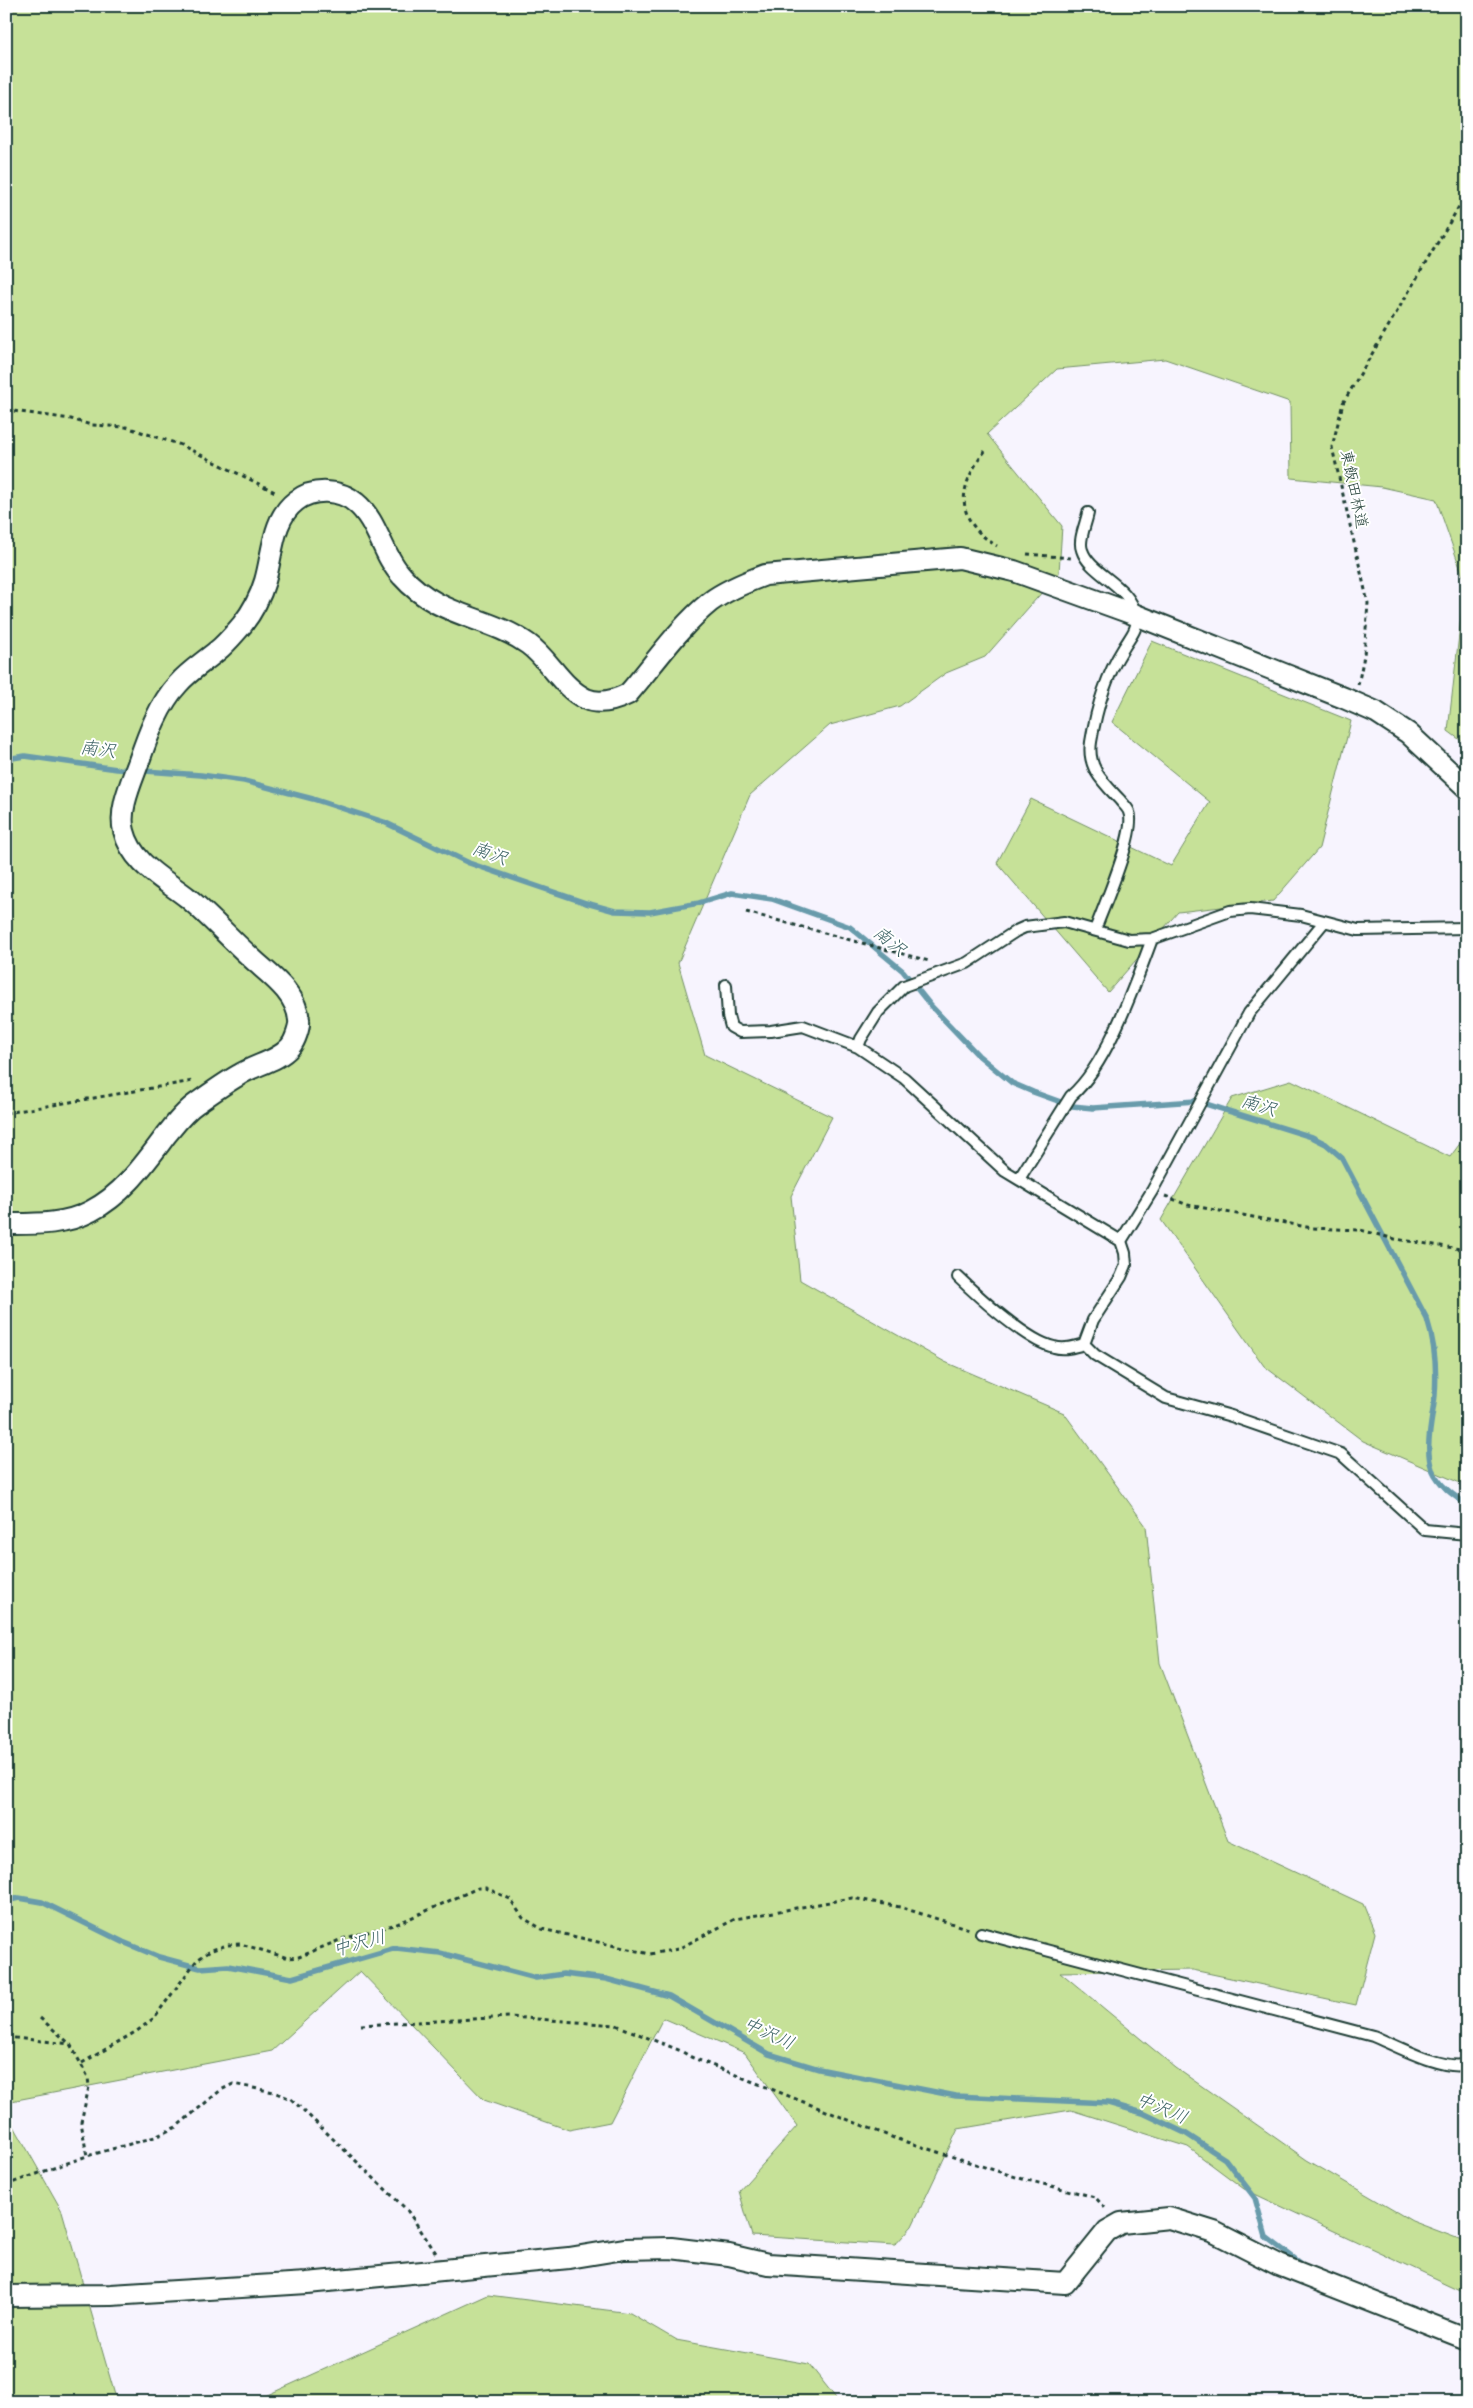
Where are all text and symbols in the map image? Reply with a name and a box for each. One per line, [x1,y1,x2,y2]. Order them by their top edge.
street label: 東飯田林道 [1335,448,1372,531]
water label: 南沢 [79,736,118,764]
water label: 南沢 [469,837,512,872]
water label: 南沢 [868,921,912,963]
water label: 南沢 [1238,1089,1280,1123]
water label: 中沢川 [330,1925,388,1963]
water label: 中沢川 [739,2012,798,2056]
water label: 中沢川 [1132,2087,1191,2131]

